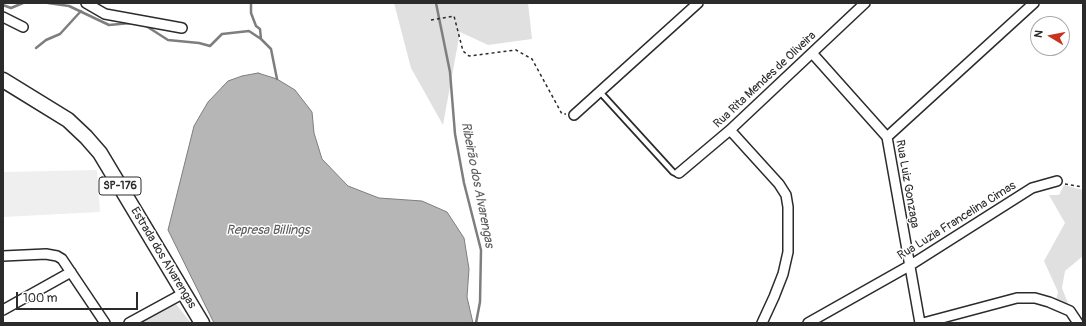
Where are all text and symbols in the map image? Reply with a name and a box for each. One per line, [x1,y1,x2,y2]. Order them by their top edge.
north arrow [1030,16,1070,56]
street label: Rua Rita Mendes de Oliveira [711,29,819,131]
text: N [1032,29,1046,39]
water label: Ribeirão dos Alvarengas [457,121,497,249]
street label: Rua Luiz Gonzaga [892,139,922,229]
road number: SP-176 [99,177,141,195]
street label: Rua Luzia Francelina Cimas [895,179,1019,263]
street label: Estrada dos Alvarengas [127,205,199,311]
water label: Represa Billings [226,223,310,239]
scale bar [18,284,140,310]
text: 100 m [23,291,57,306]

